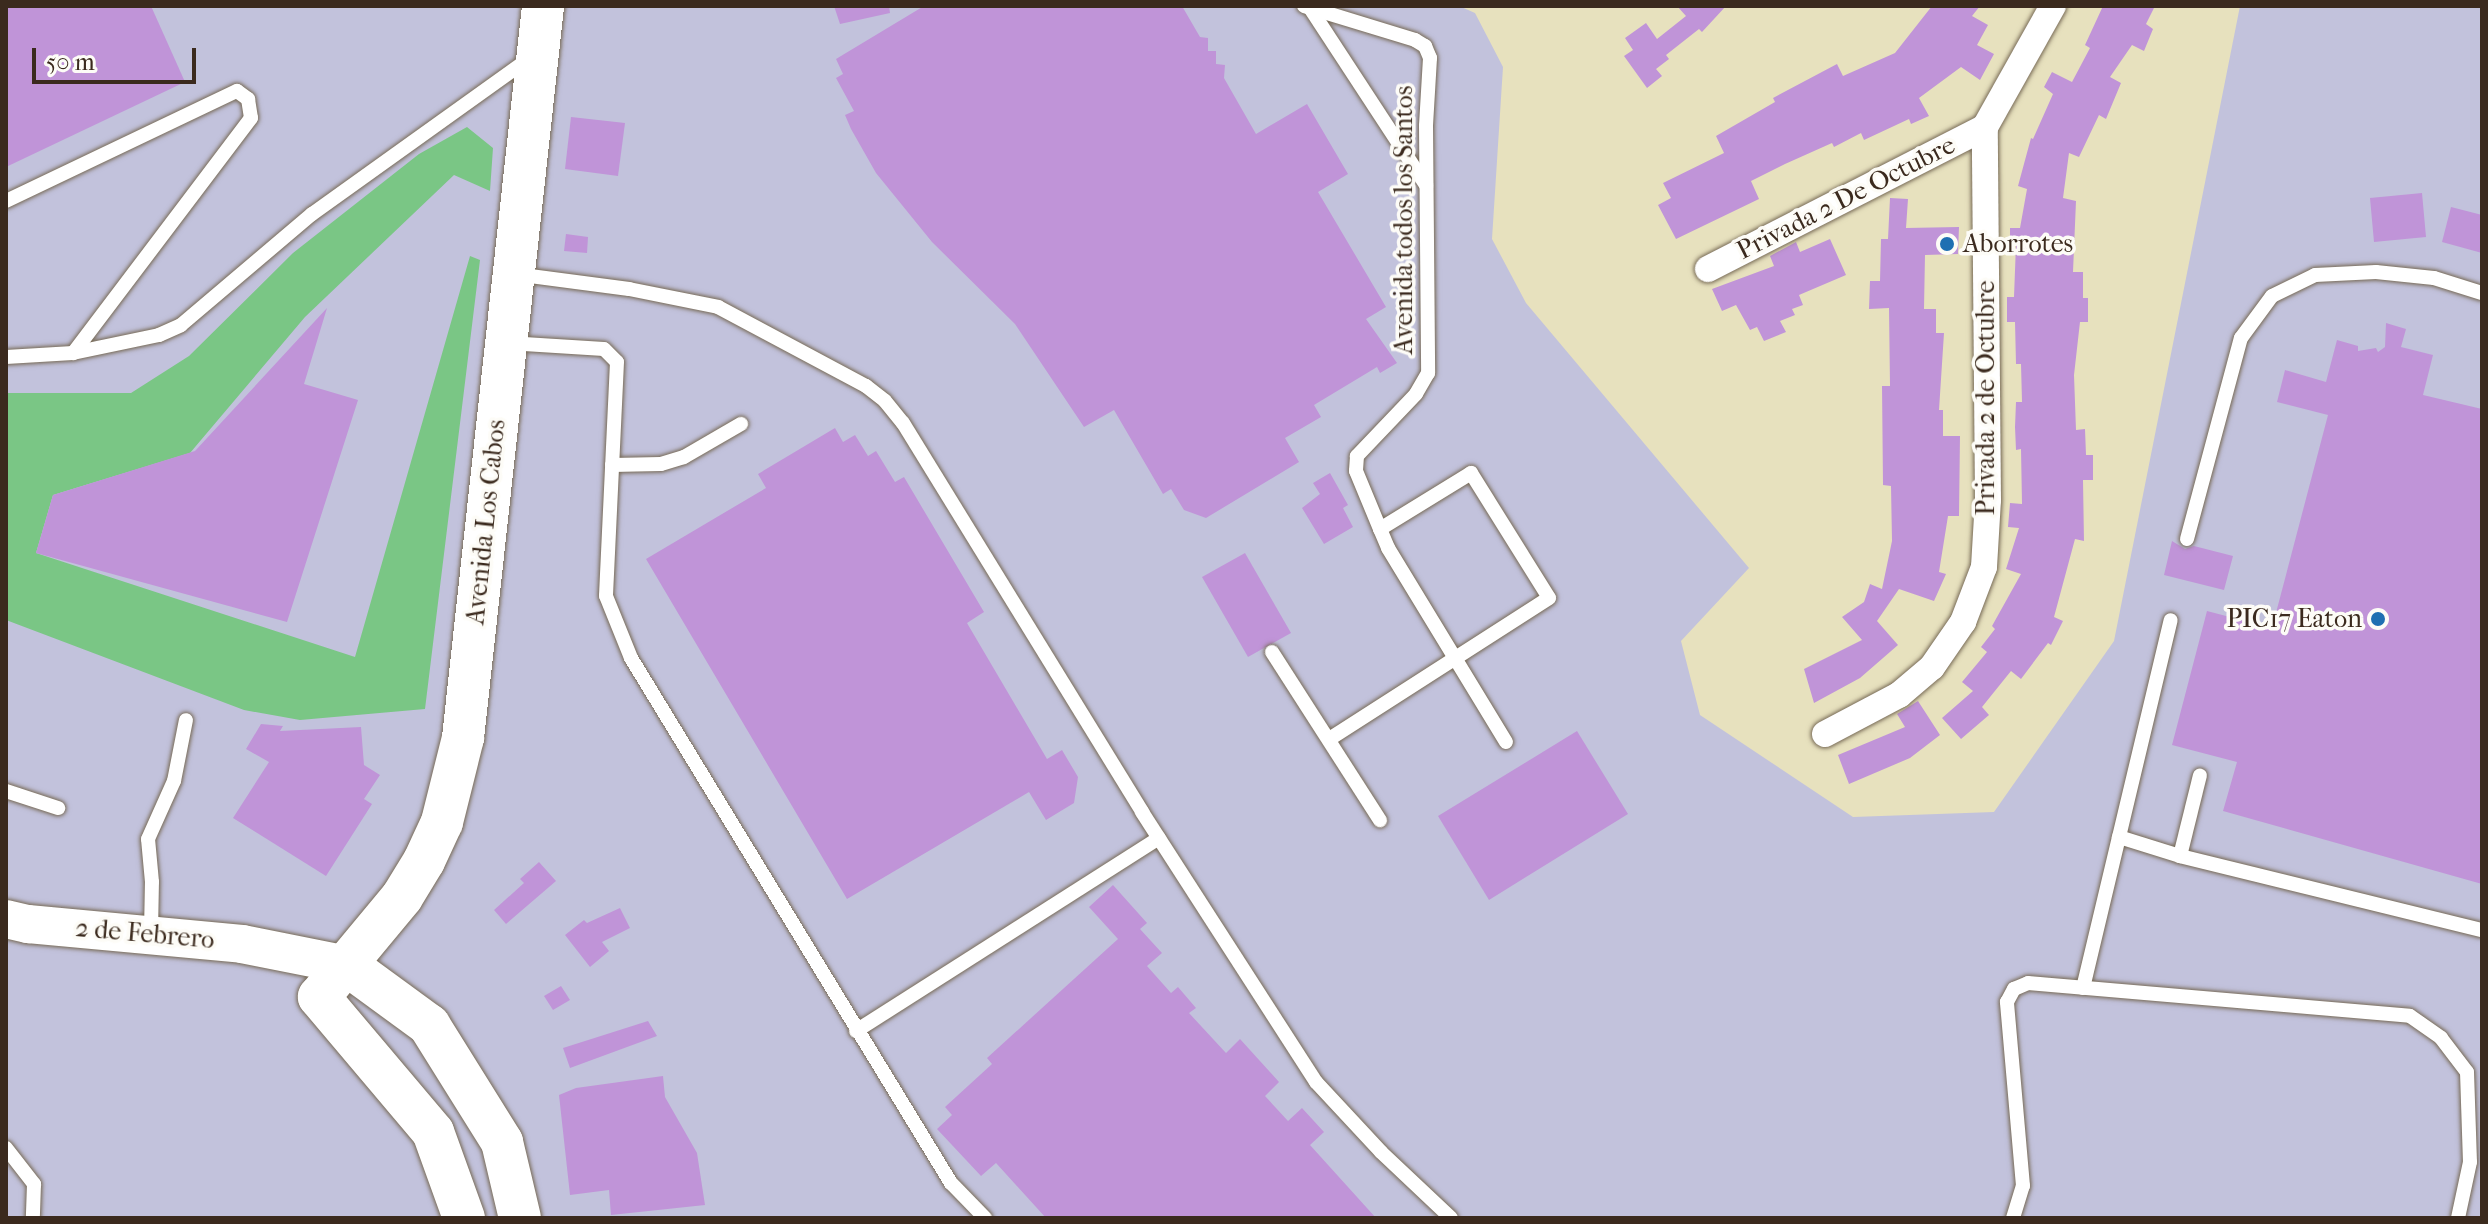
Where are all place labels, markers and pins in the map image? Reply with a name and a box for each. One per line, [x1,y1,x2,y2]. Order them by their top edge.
place label: Aborrotes [1963,228,2073,260]
marker: Aborrotes [1938,235,1956,253]
place label: PIC17 Eaton [2226,603,2362,635]
marker: PIC17 Eaton [2369,610,2387,628]

